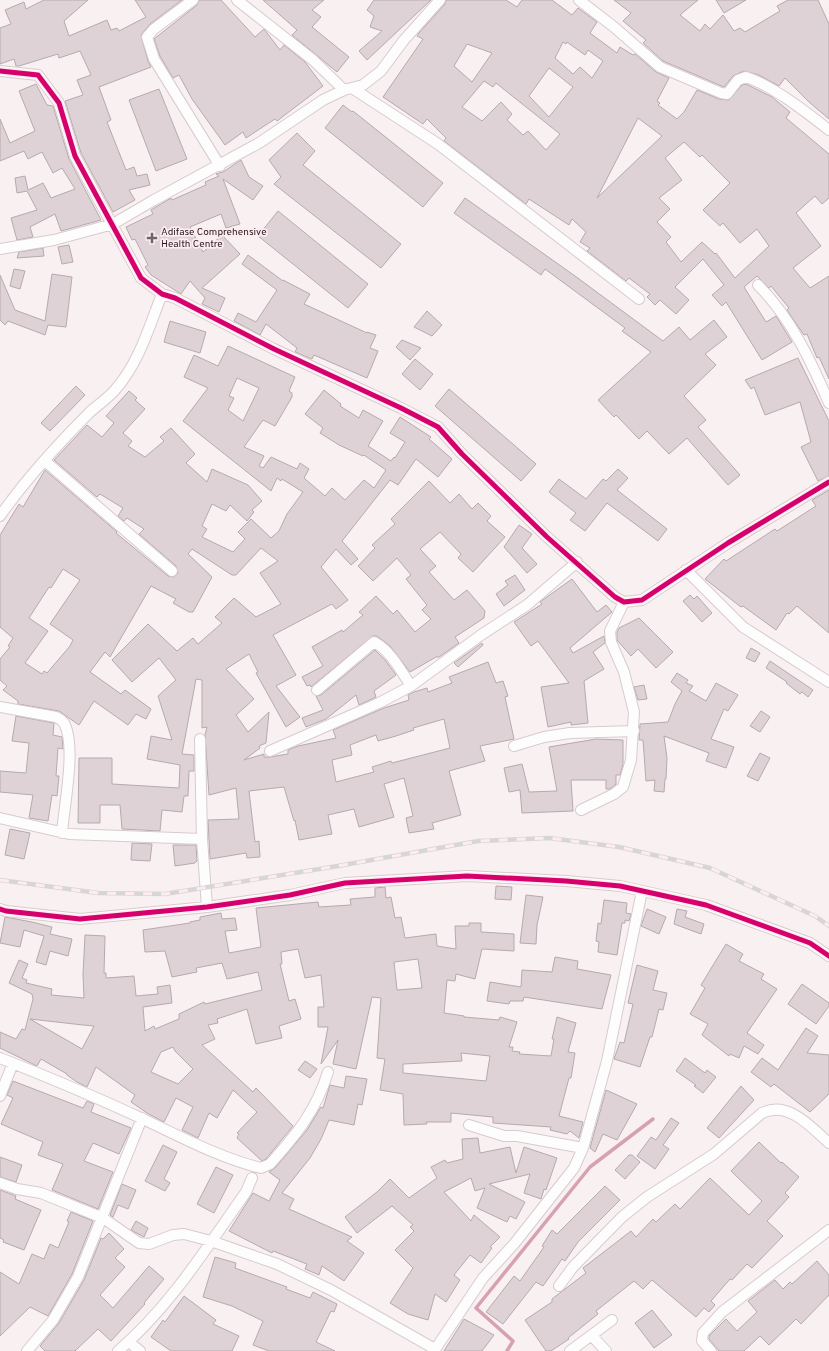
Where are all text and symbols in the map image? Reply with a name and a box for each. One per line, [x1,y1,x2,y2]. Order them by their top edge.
place label: Adifase Comprehensive Health Centre [161,226,267,251]
marker: Adifase Comprehensive Health Centre [146,232,158,244]

